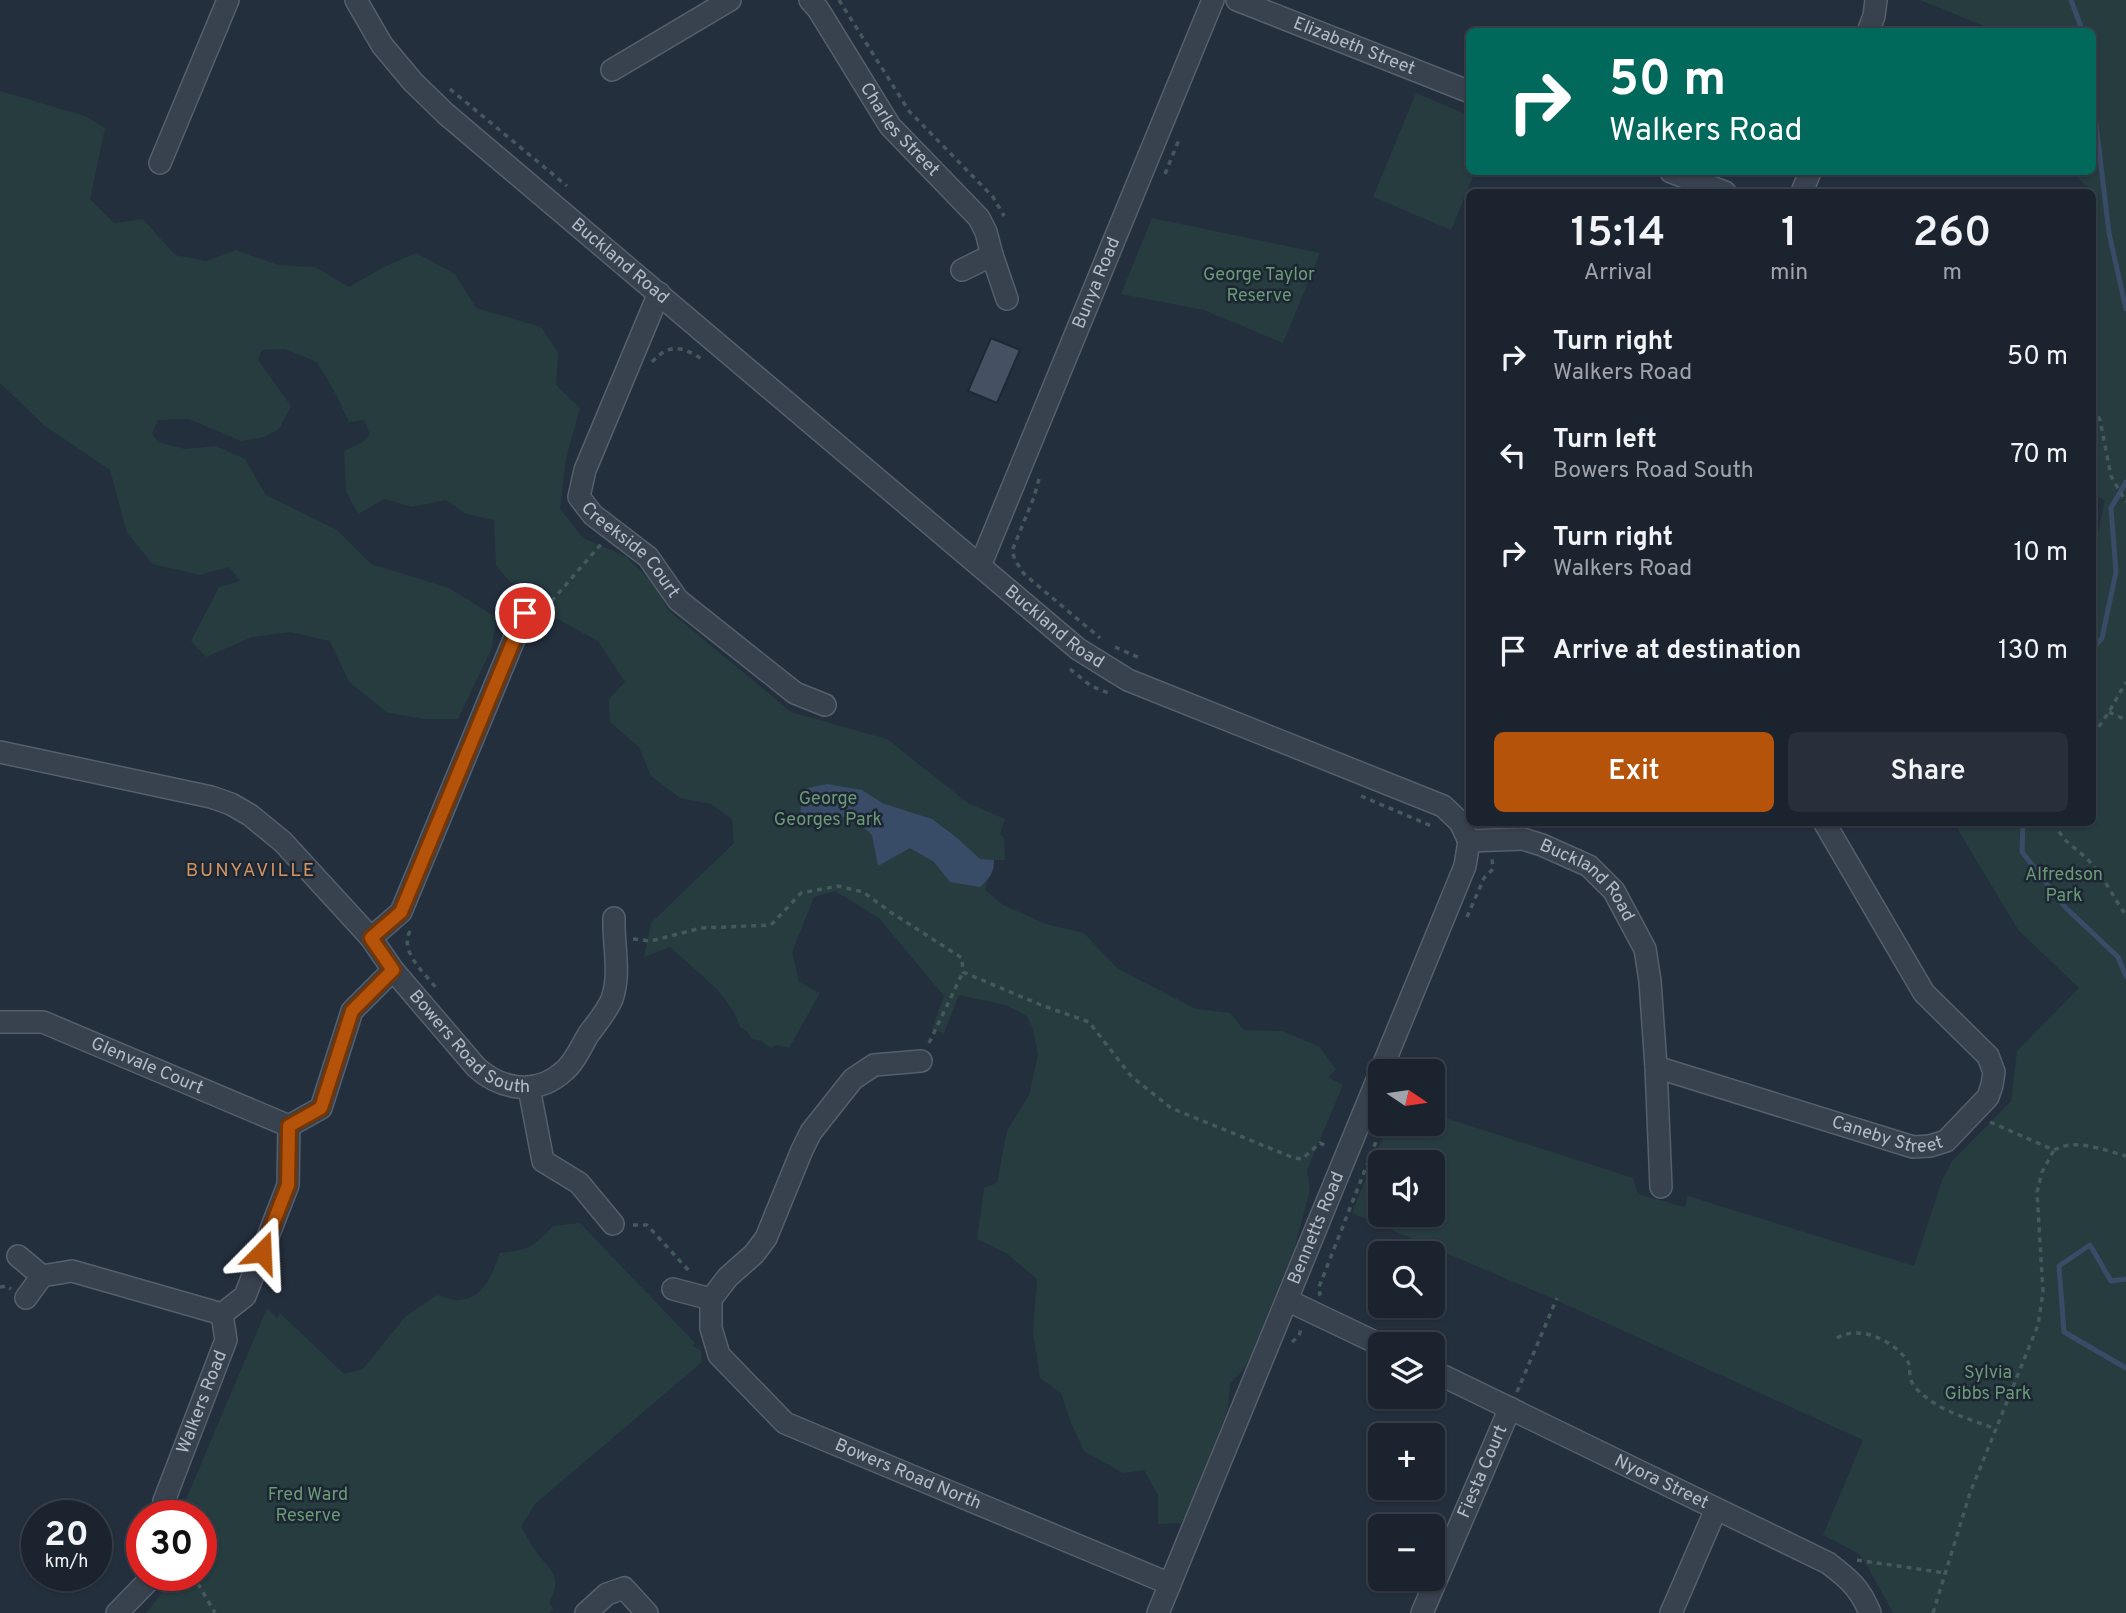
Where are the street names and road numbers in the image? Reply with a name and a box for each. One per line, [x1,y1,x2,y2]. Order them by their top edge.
street label: Elizabeth Street [1290,12,1418,81]
street label: Charles Street [855,78,944,182]
street label: Buckland Road [566,213,674,309]
street label: Bunya Road [1067,234,1126,332]
street label: Creekside Court [576,497,685,603]
street label: Buckland Road [1000,580,1108,674]
street label: Buckland Road [1536,834,1640,925]
street label: Bowers Road South [404,985,530,1099]
street label: Glenvale Court [87,1032,207,1100]
street label: Caneby Street [1829,1111,1946,1159]
street label: Bennetts Road [1283,1168,1350,1288]
street label: Walkers Road [172,1347,232,1457]
street label: Fiesta Court [1453,1421,1513,1521]
street label: Bowers Road North [831,1434,985,1515]
street label: Nyora Street [1610,1449,1712,1515]

